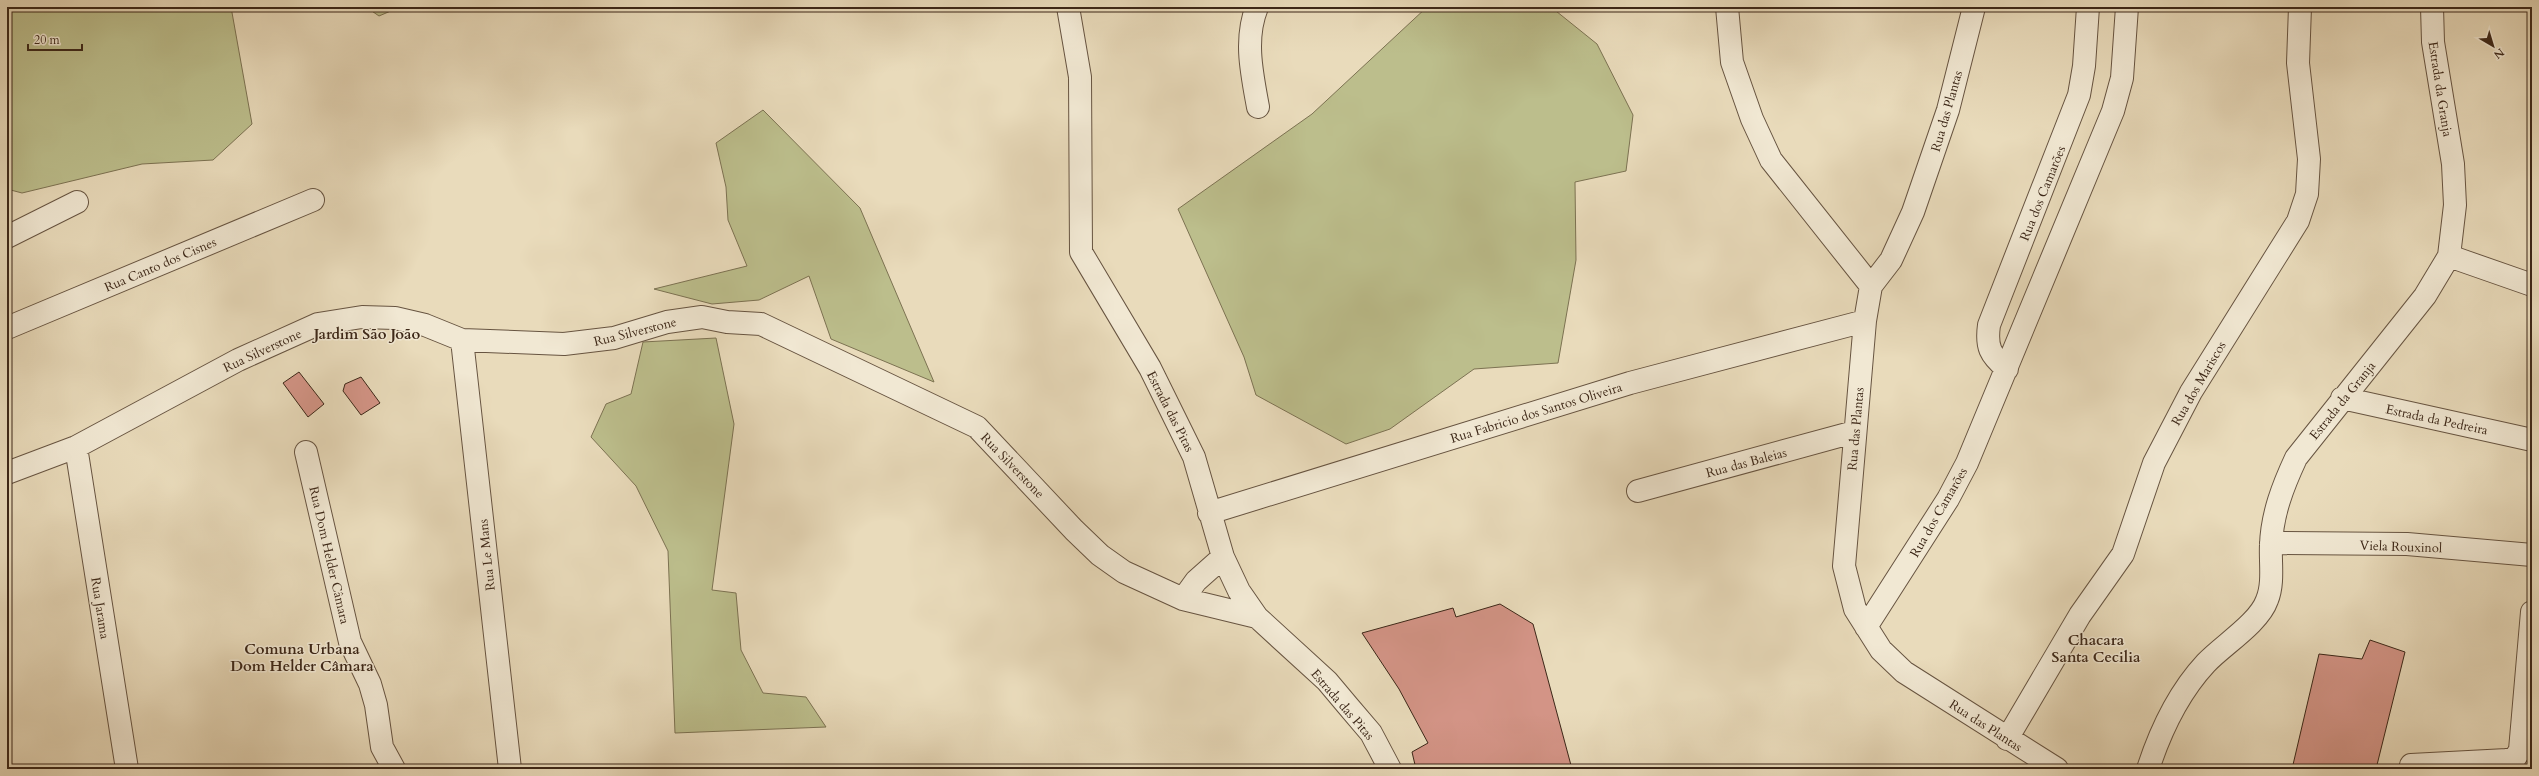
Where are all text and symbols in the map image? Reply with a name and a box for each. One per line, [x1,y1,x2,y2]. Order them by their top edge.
scale bar [28,26,82,52]
north arrow [2473,26,2513,66]
text: 20 m [34,32,61,48]
street label: Estrada da Granja [2424,40,2456,138]
text: N [2490,45,2507,63]
street label: Rua das Plantas [1927,69,1967,154]
street label: Rua dos Camarões [2016,143,2070,244]
street label: Rua Canto dos Cisnes [102,233,219,297]
street label: Rua Silverstone [592,313,679,351]
district label: Jardim São João [312,324,420,344]
street label: Rua Silverstone [220,325,305,377]
street label: Rua dos Mariscos [2167,338,2230,429]
street label: Estrada da Granja [2306,357,2380,444]
street label: Estrada das Pitas [1142,368,1198,455]
street label: Rua Fabricio dos Santos Oliveira [1448,378,1625,448]
street label: Rua das Plantas [1843,387,1869,472]
street label: Estrada da Pedreira [2384,400,2490,440]
street label: Rua Silverstone [976,429,1048,502]
street label: Rua das Baleias [1704,444,1789,482]
street label: Rua dos Camarões [1906,464,1972,561]
street label: Rua Dom Helder Câmara [304,485,354,626]
street label: Rua Le Mans [474,518,500,592]
street label: Viela Rouxinol [2359,537,2443,557]
street label: Rua Jarama [86,576,114,641]
district label: Chacara Santa Cecilia [2052,630,2141,667]
district label: Comuna Urbana Dom Helder Câmara [230,639,374,676]
street label: Estrada das Pitas [1306,665,1378,744]
street label: Rua das Plantas [1945,695,2025,756]

